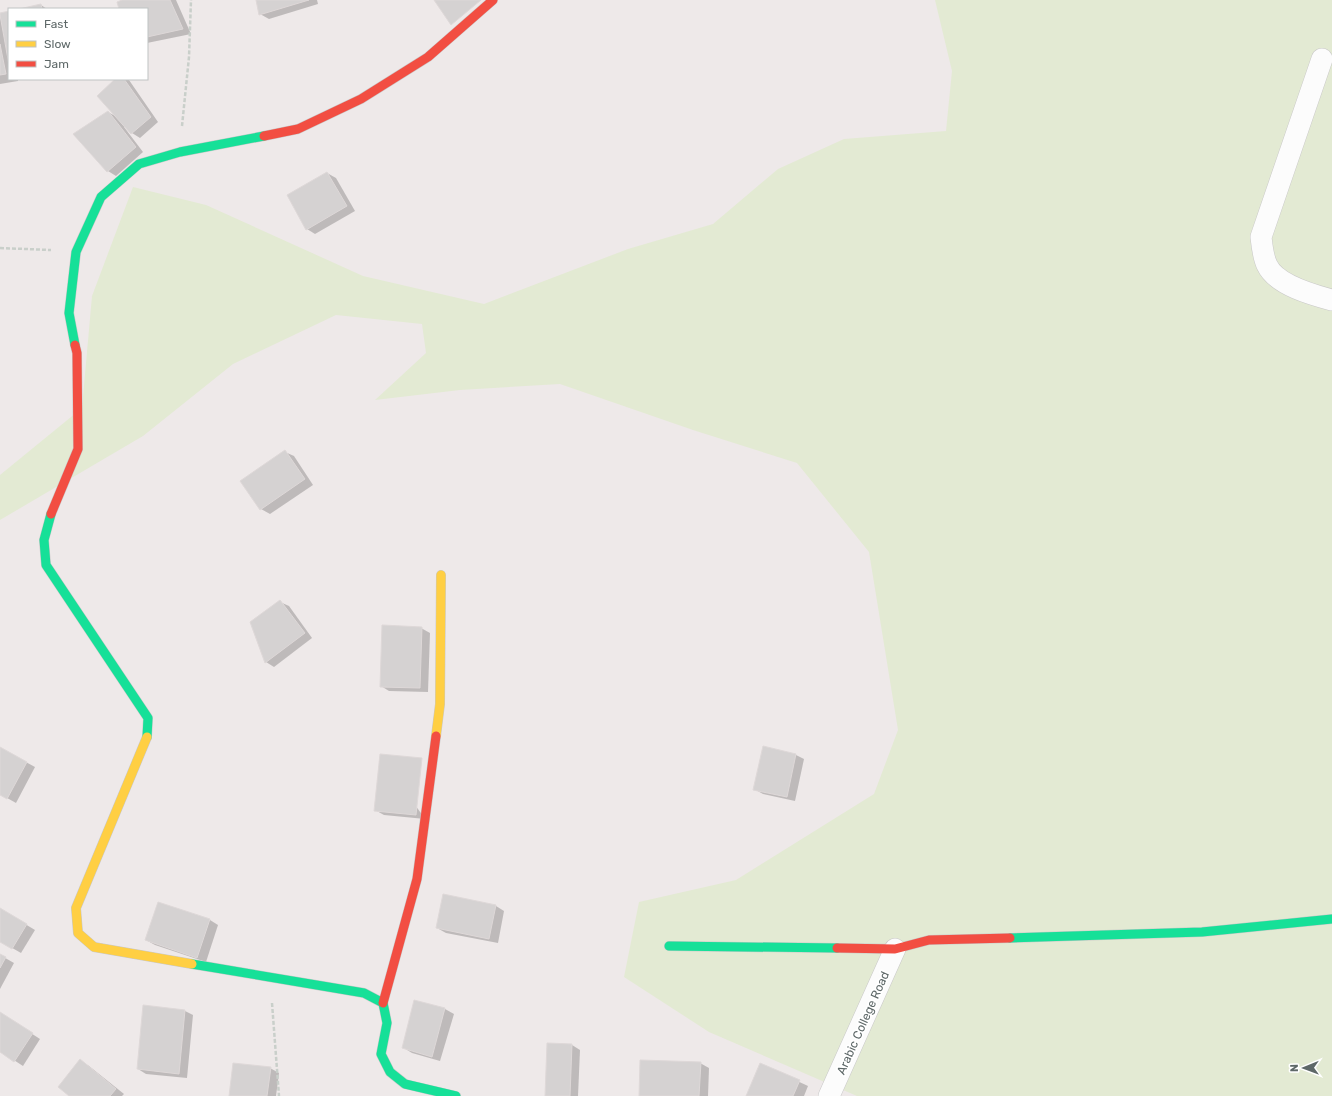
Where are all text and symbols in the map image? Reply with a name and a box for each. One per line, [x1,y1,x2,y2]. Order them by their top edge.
legend [8,8,148,80]
text: Fast [44,17,68,31]
text: Slow [44,37,71,51]
text: Jam [44,57,69,71]
street label: Arabic College Road [834,969,892,1077]
north arrow [1284,1048,1324,1088]
text: N [1288,1064,1301,1072]

